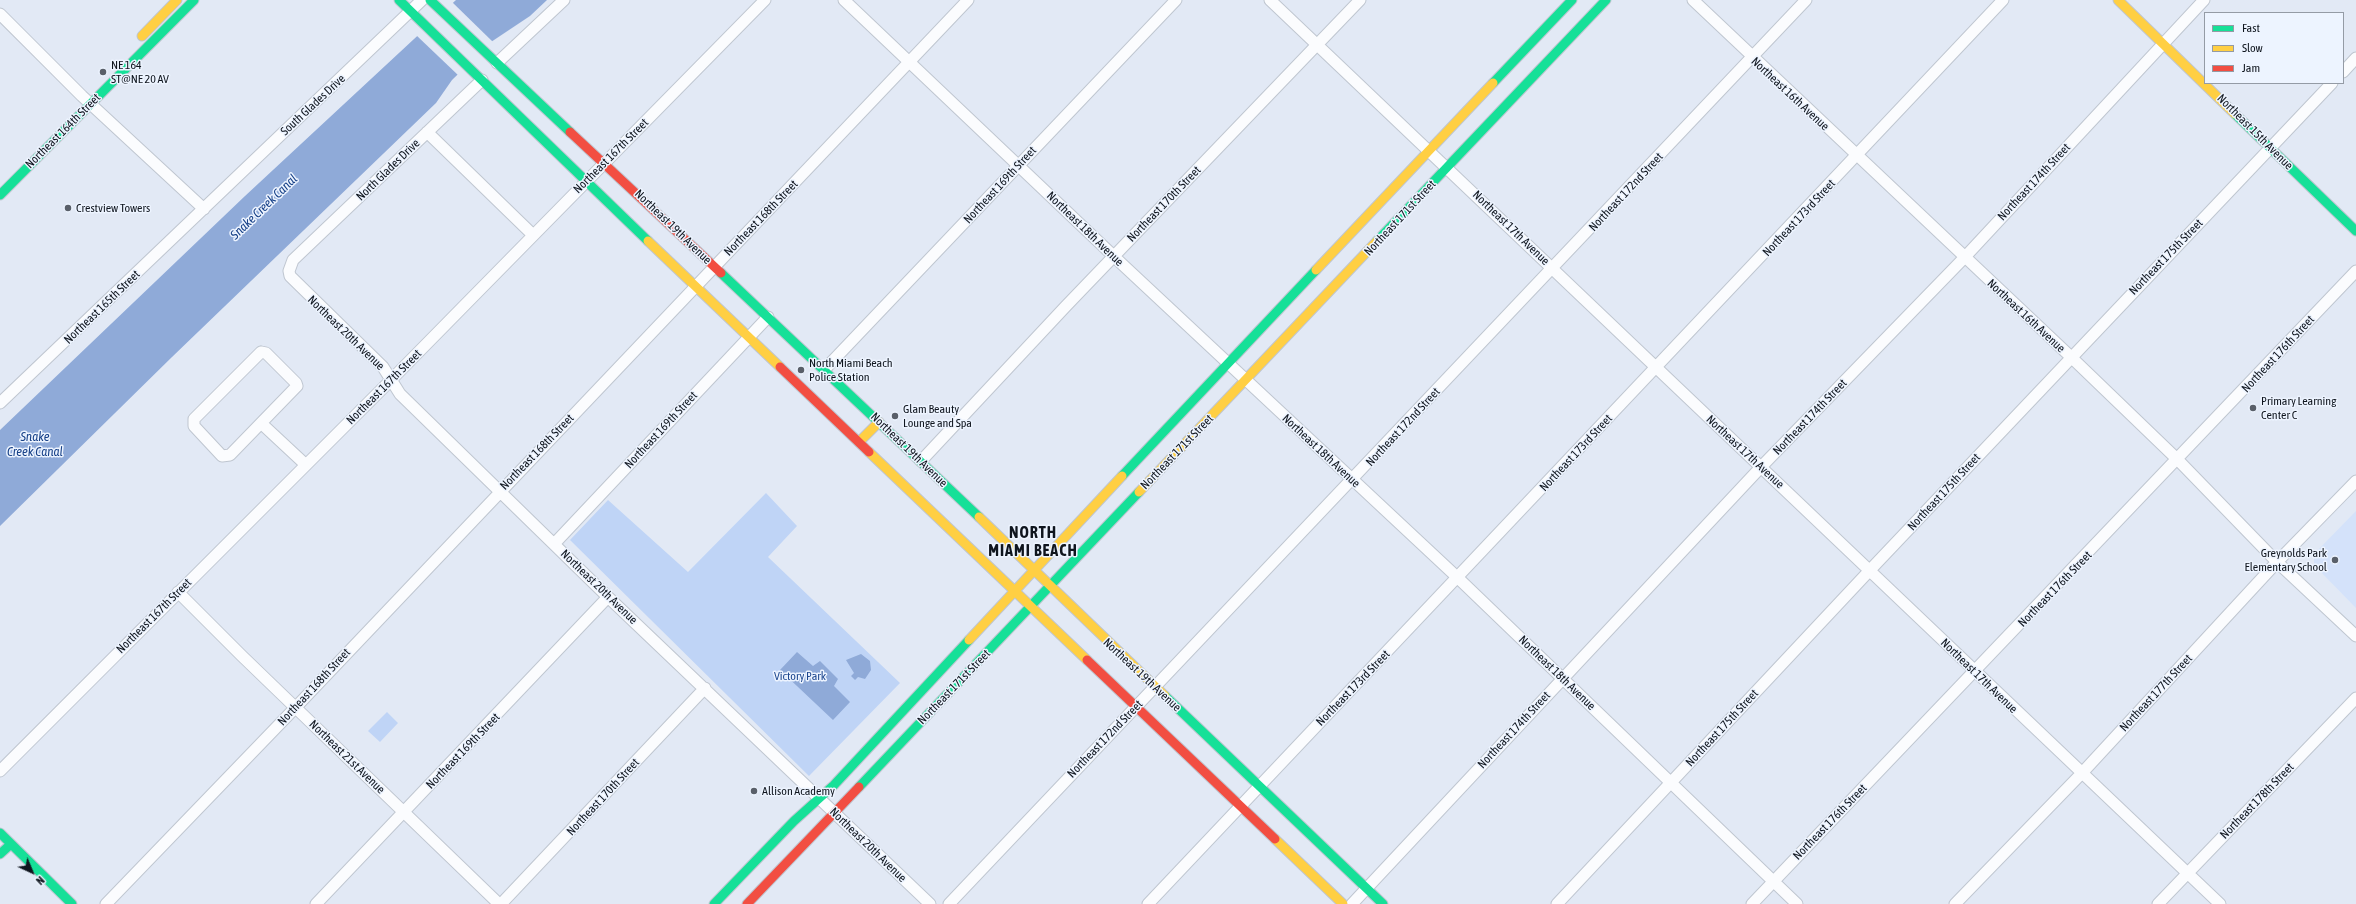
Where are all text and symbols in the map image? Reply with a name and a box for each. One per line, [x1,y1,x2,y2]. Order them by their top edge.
legend [2204,12,2344,84]
text: Fast [2242,21,2260,35]
text: Slow [2242,41,2263,55]
street label: Northeast 16th Avenue [1748,54,1832,134]
place label: NE 164 ST@NE 20 AV [111,58,169,86]
text: Jam [2242,61,2260,75]
marker: NE 164 ST@NE 20 AV [98,67,108,77]
street label: South Glades Drive [278,71,348,139]
street label: Northeast 164th Street [23,91,103,171]
street label: Northeast 15th Avenue [2214,91,2296,173]
street label: Northeast 167th Street [571,116,651,196]
street label: North Glades Drive [353,136,423,204]
street label: Northeast 174th Street [1995,141,2073,223]
street label: Northeast 169th Street [961,144,1039,226]
street label: Northeast 172nd Street [1586,150,1666,234]
street label: Northeast 170th Street [1124,163,1204,245]
water label: Snake Creek Canal [227,171,301,243]
street label: Northeast 168th Street [721,177,801,259]
street label: Northeast 171st Street [1361,177,1439,259]
street label: Northeast 173rd Street [1760,177,1838,259]
street label: Northeast 19th Avenue [632,187,714,267]
street label: Northeast 17th Avenue [1470,188,1552,268]
street label: Northeast 18th Avenue [1044,189,1126,269]
place label: Crestview Towers [76,201,150,215]
marker: Crestview Towers [63,203,73,213]
street label: Northeast 175th Street [2126,216,2206,298]
street label: Northeast 165th Street [61,267,143,347]
street label: Northeast 16th Avenue [1984,276,2068,356]
street label: Northeast 20th Avenue [305,293,387,373]
street label: Northeast 176th Street [2239,313,2317,395]
street label: Northeast 167th Street [344,347,424,427]
place label: North Miami Beach Police Station [809,356,892,384]
marker: North Miami Beach Police Station [796,365,806,375]
street label: Northeast 174th Street [1770,376,1850,458]
street label: Northeast 172nd Street [1363,385,1443,469]
street label: Northeast 169th Street [622,389,700,471]
place label: Primary Learning Center C [2261,394,2336,422]
place label: Glam Beauty Lounge and Spa [903,402,972,430]
marker: Primary Learning Center C [2248,403,2258,413]
street label: Northeast 19th Avenue [868,410,950,490]
street label: Northeast 168th Street [497,411,577,493]
marker: Glam Beauty Lounge and Spa [890,411,900,421]
street label: Northeast 18th Avenue [1279,411,1363,491]
street label: Northeast 171st Street [1138,412,1216,492]
street label: Northeast 173rd Street [1537,412,1615,494]
street label: Northeast 17th Avenue [1703,412,1787,492]
water label: Snake Creek Canal [7,429,63,460]
street label: Northeast 175th Street [1905,451,1983,533]
district label: NORTH MIAMI BEACH [988,523,1078,561]
place label: Greynolds Park Elementary School [2245,546,2327,574]
street label: Northeast 20th Avenue [558,547,640,627]
street label: Northeast 176th Street [2015,548,2095,630]
marker: Greynolds Park Elementary School [2330,555,2340,565]
street label: Northeast 167th Street [114,576,194,656]
street label: Northeast 18th Avenue [1516,633,1598,713]
street label: Northeast 19th Avenue [1100,635,1184,715]
street label: Northeast 17th Avenue [1938,636,2020,716]
street label: Northeast 168th Street [275,646,353,728]
street label: Northeast 171st Street [915,647,993,727]
street label: Northeast 173rd Street [1313,647,1393,729]
street label: Northeast 177th Street [2117,652,2195,734]
park label: Victory Park [774,669,826,683]
street label: Northeast 175th Street [1683,687,1761,769]
street label: Northeast 174th Street [1475,689,1553,771]
street label: Northeast 172nd Street [1064,697,1146,781]
street label: Northeast 169th Street [423,710,503,792]
street label: Northeast 21st Avenue [306,717,388,797]
street label: Northeast 170th Street [564,756,642,838]
street label: Northeast 178th Street [2217,760,2297,842]
street label: Northeast 176th Street [1790,781,1870,863]
place label: Allison Academy [762,784,835,798]
marker: Allison Academy [749,786,759,796]
street label: Northeast 20th Avenue [827,805,909,885]
north arrow [12,852,52,892]
text: N [34,874,47,887]

